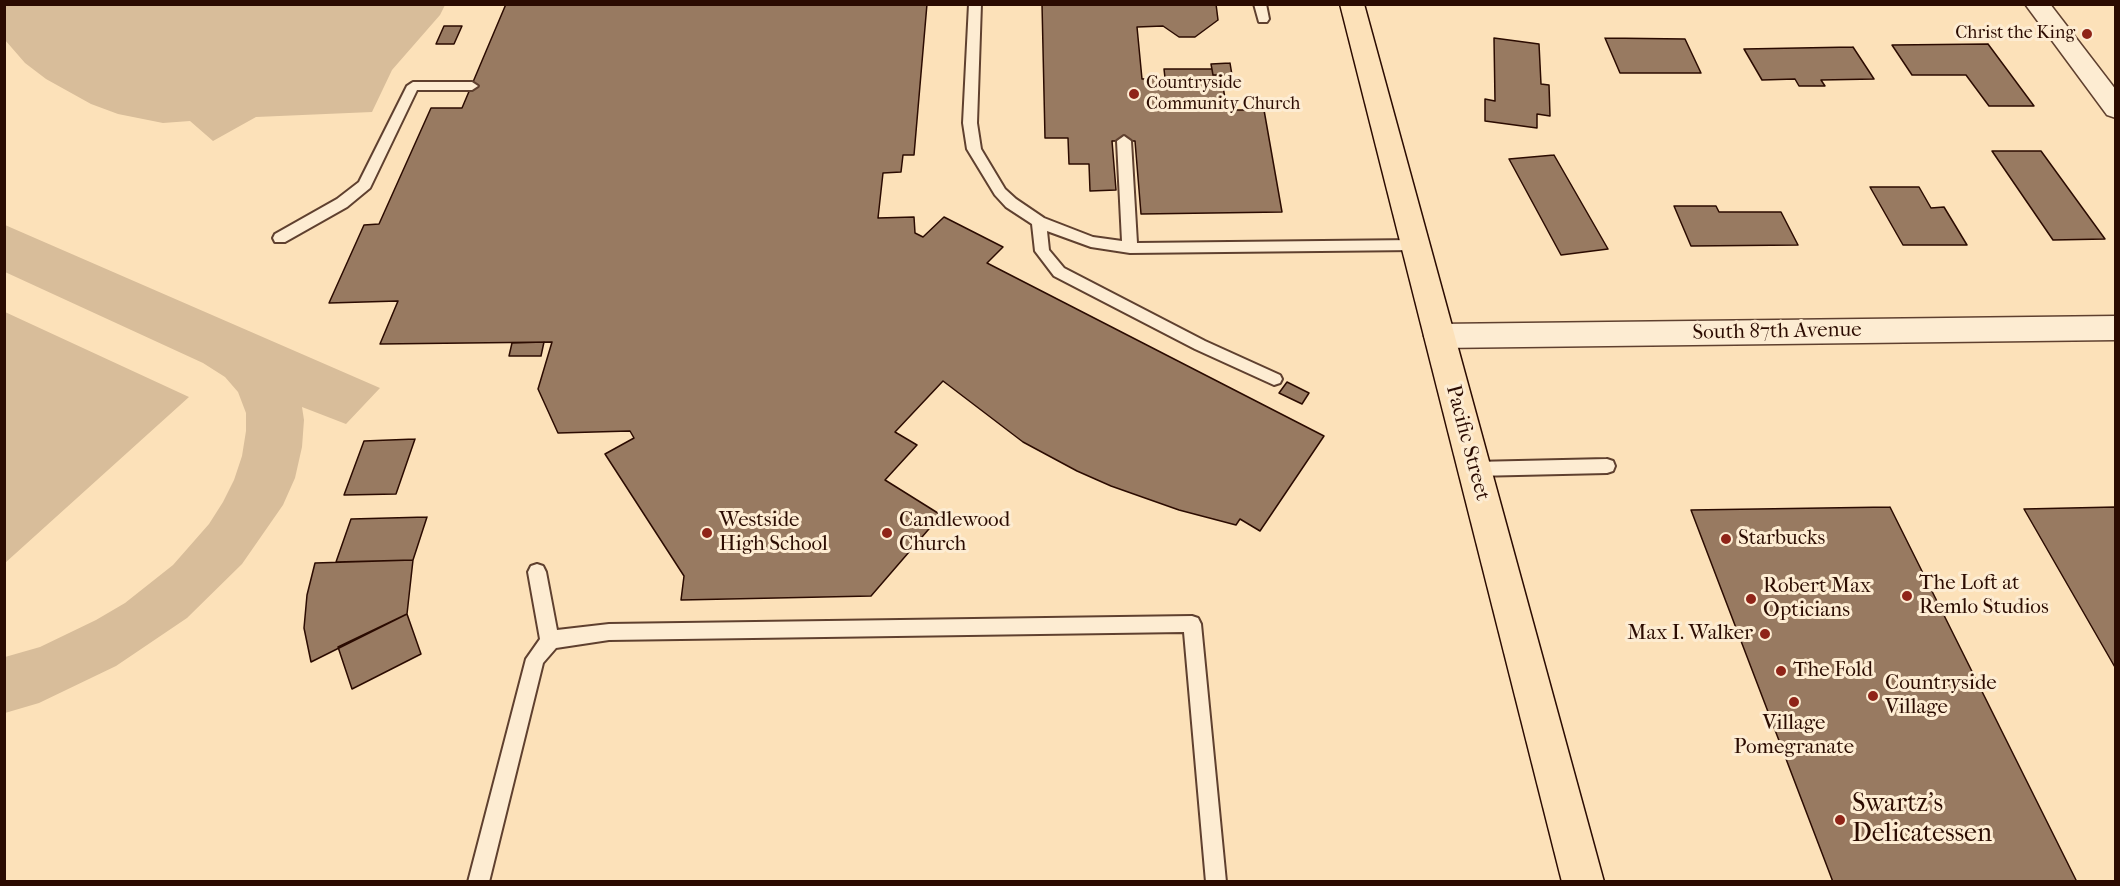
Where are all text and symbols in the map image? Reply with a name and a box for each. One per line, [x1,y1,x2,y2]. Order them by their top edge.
place label: Christ the King [1955,23,2075,45]
marker: Christ the King [2080,27,2094,41]
place label: Countryside Community Church [1146,73,1300,116]
marker: Countryside Community Church [1127,87,1141,101]
street label: South 87th Avenue [1692,318,1862,346]
street label: Pacific Street [1439,382,1495,504]
place label: Westside High School [719,508,828,558]
place label: Candlewood Church [899,508,1010,558]
marker: Westside High School [700,526,714,540]
marker: Candlewood Church [880,526,894,540]
place label: Starbucks [1738,526,1825,552]
marker: Starbucks [1719,532,1733,546]
place label: The Loft at Remlo Studios [1919,571,2049,621]
place label: Robert Max Opticians [1763,574,1871,624]
marker: The Loft at Remlo Studios [1900,589,1914,603]
marker: Robert Max Opticians [1744,592,1758,606]
place label: Max I. Walker [1627,621,1753,647]
marker: Max I. Walker [1758,627,1772,641]
place label: The Fold [1793,658,1873,684]
marker: The Fold [1774,664,1788,678]
place label: Countryside Village [1885,671,1997,721]
marker: Countryside Village [1866,689,1880,703]
marker: Village Pomegranate [1787,695,1801,709]
place label: Village Pomegranate [1734,711,1854,761]
place label: Swartz's Delicatessen [1852,789,1992,850]
marker: Swartz's Delicatessen [1833,813,1847,827]

